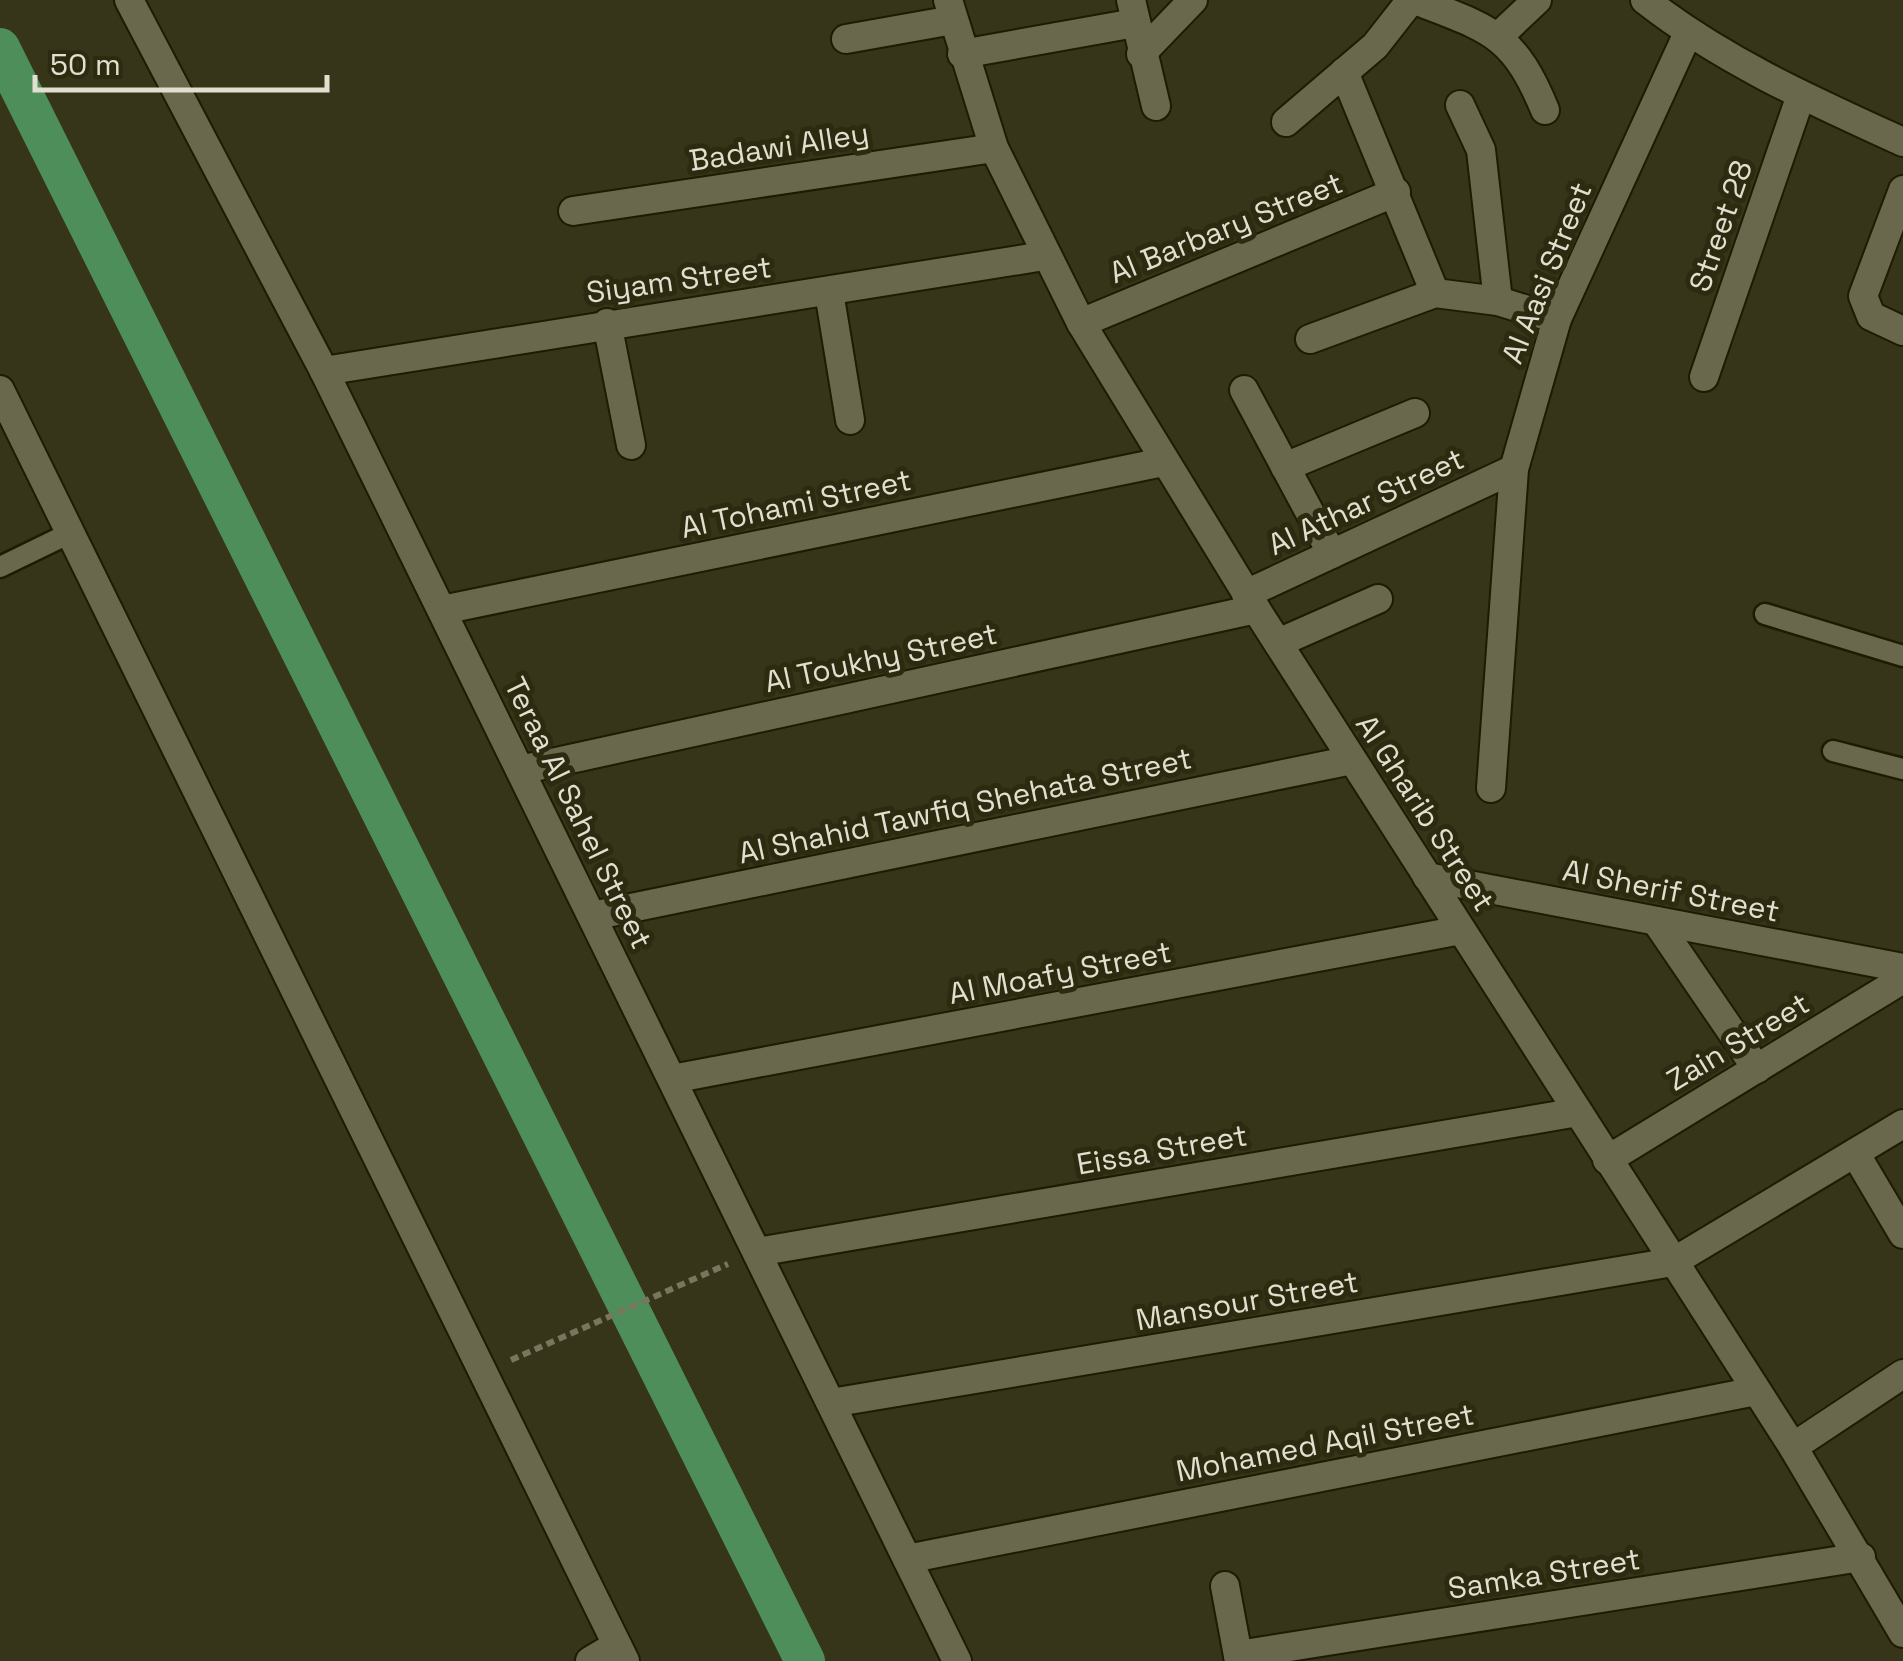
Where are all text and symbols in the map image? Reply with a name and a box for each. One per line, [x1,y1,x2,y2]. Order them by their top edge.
scale bar [35,30,328,92]
text: 50 m [50,45,121,84]
street label: Badawi Alley [686,113,872,180]
street label: Street 28 [1680,155,1761,297]
street label: Al Barbary Street [1104,163,1348,292]
street label: Al Aasi Street [1492,176,1601,369]
street label: Siyam Street [584,247,774,312]
street label: Al Athar Street [1261,439,1470,564]
street label: Al Tohami Street [677,460,915,547]
street label: Al Toukhy Street [761,614,1001,701]
street label: Teraa Al Sahel Street [496,671,661,955]
street label: Al Gharib Street [1347,707,1504,918]
street label: Al Shahid Tawfiq Shehata Street [735,738,1195,873]
street label: Al Sherif Street [1560,850,1783,931]
street label: Al Moafy Street [945,932,1174,1013]
street label: Zain Street [1659,984,1816,1099]
street label: Eissa Street [1074,1115,1250,1184]
street label: Mansour Street [1133,1262,1361,1339]
street label: Mohamed Aqil Street [1173,1394,1477,1491]
street label: Samka Street [1445,1539,1643,1608]

